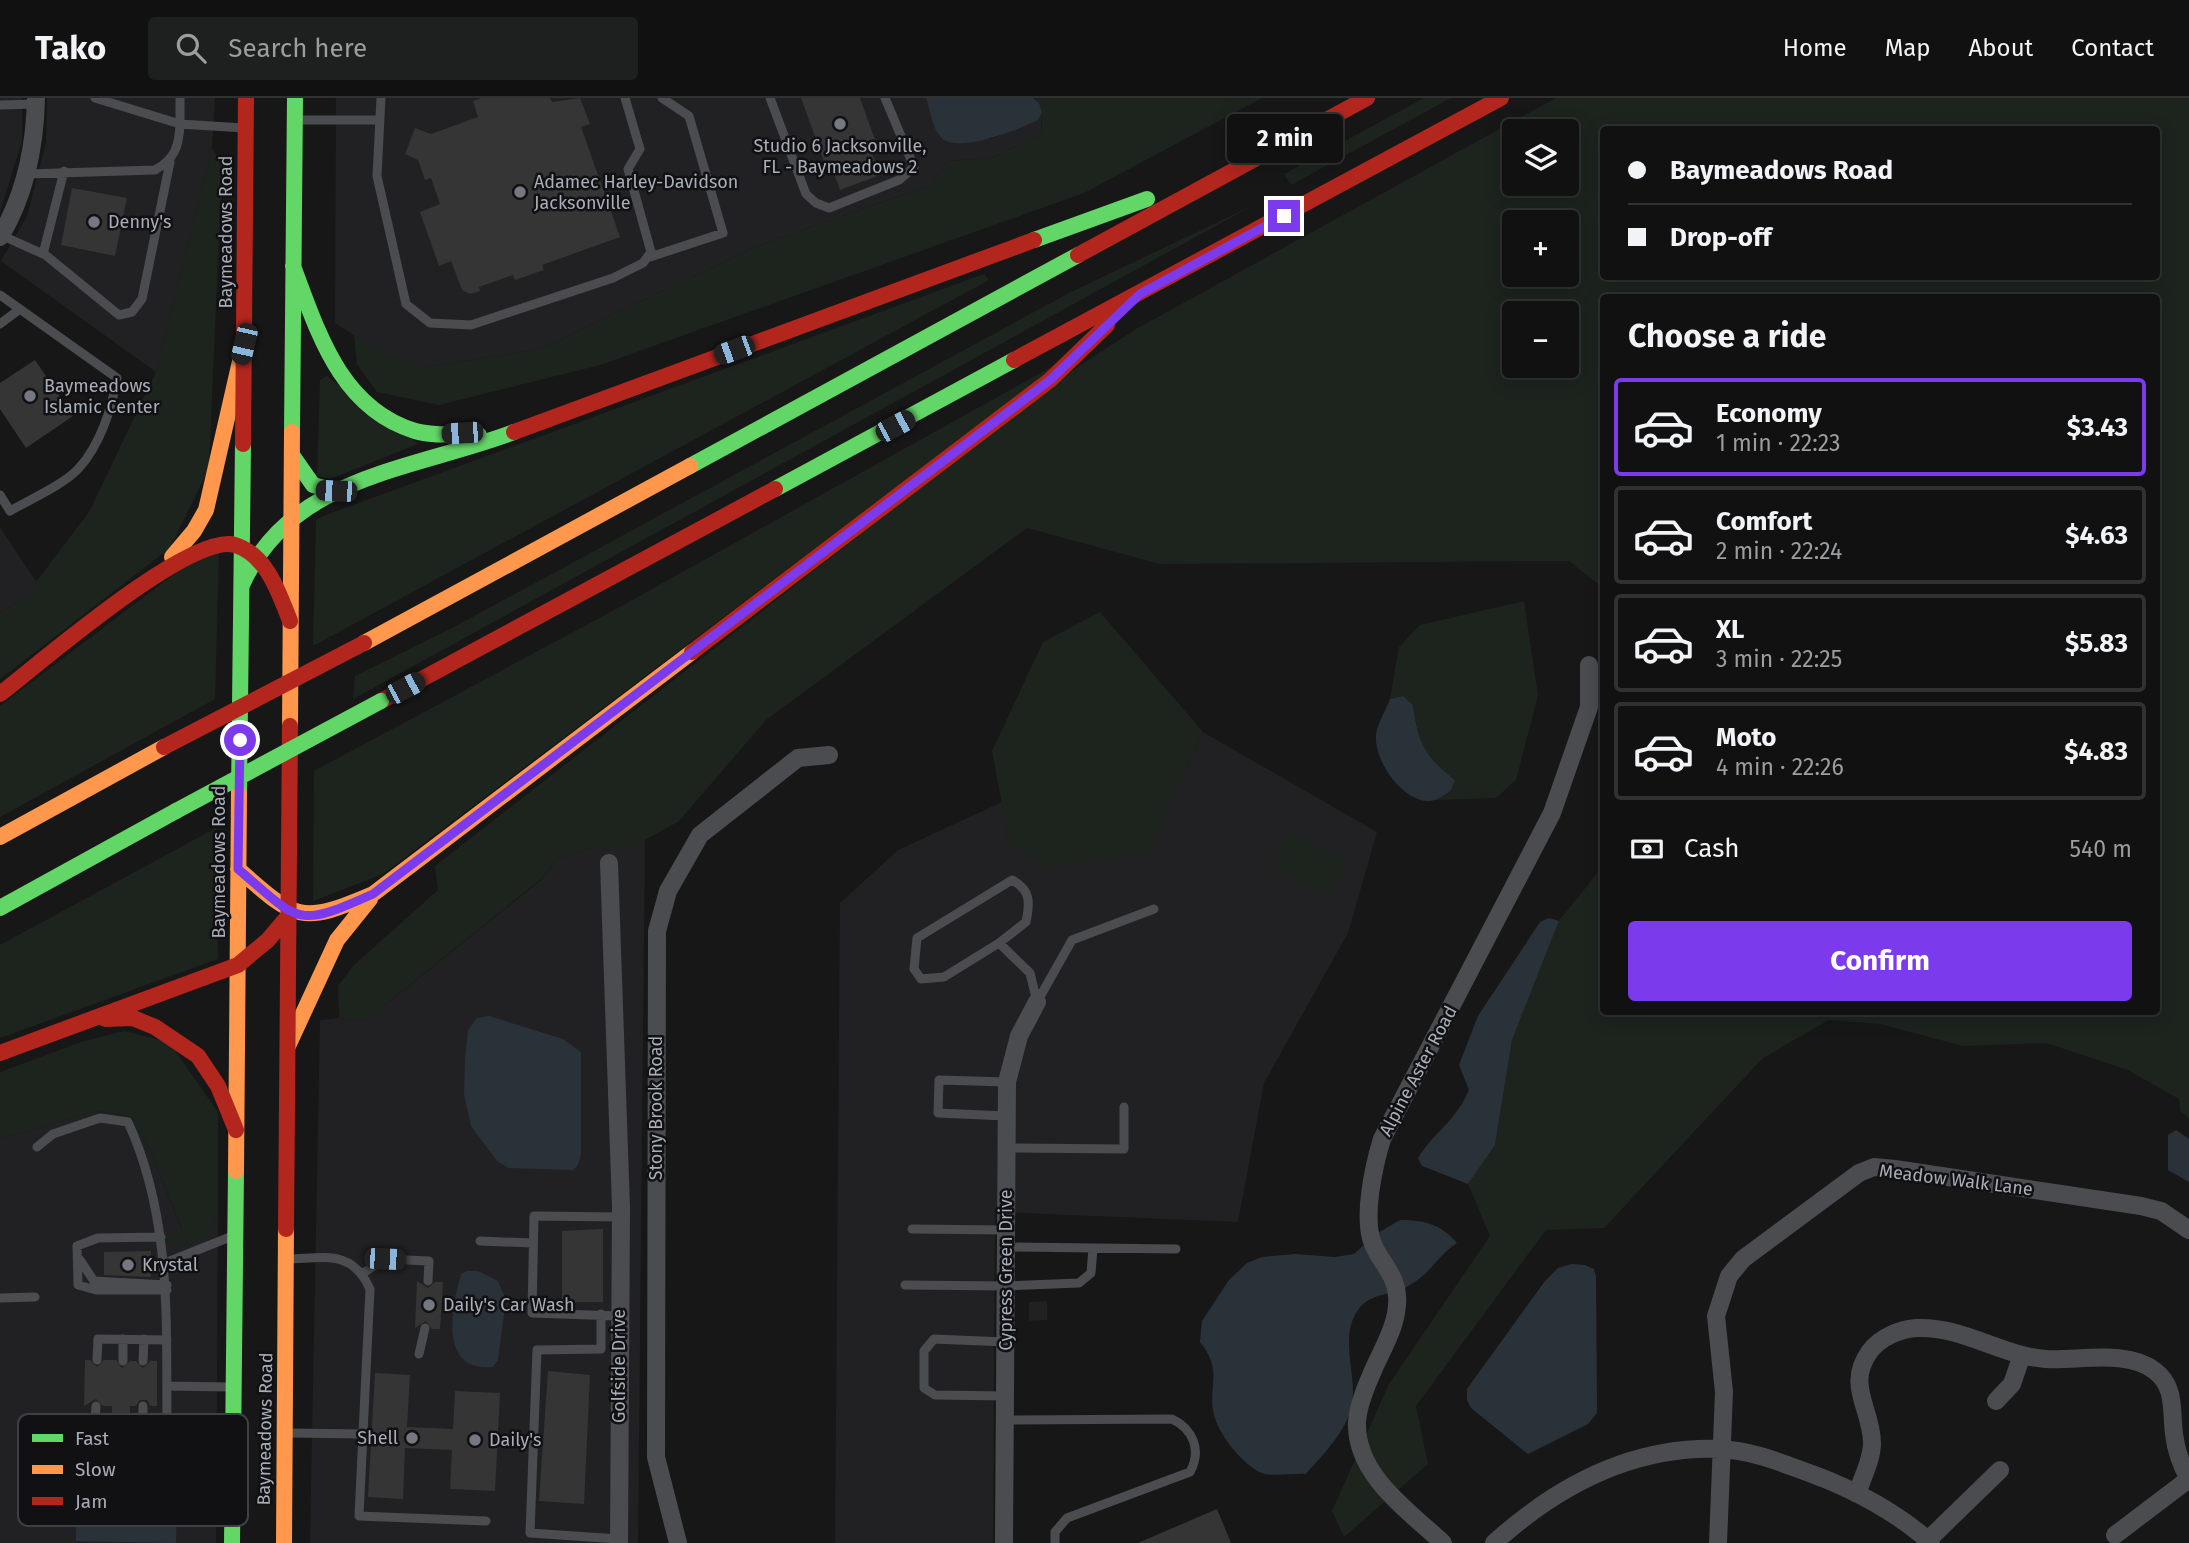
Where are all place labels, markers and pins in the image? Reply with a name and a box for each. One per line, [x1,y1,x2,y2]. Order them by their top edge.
marker: Studio 6 Jacksonville, FL - Baymeadows 2 [832,116,848,132]
place label: Studio 6 Jacksonville, FL - Baymeadows 2 [754,135,926,178]
place label: Adamec Harley-Davidson Jacksonville [534,171,738,214]
marker: Adamec Harley-Davidson Jacksonville [512,184,528,200]
place label: Denny's [108,211,171,233]
marker: Denny's [86,214,102,230]
place label: Baymeadows Islamic Center [44,375,160,418]
marker: Baymeadows Islamic Center [22,388,38,404]
place label: Krystal [142,1254,198,1276]
marker: Krystal [120,1257,136,1273]
place label: Daily's Car Wash [443,1294,574,1316]
marker: Daily's Car Wash [421,1297,437,1313]
place label: Shell [357,1427,398,1449]
place label: Daily's [489,1429,541,1451]
marker: Shell [404,1430,420,1446]
marker: Daily's [467,1432,483,1448]

